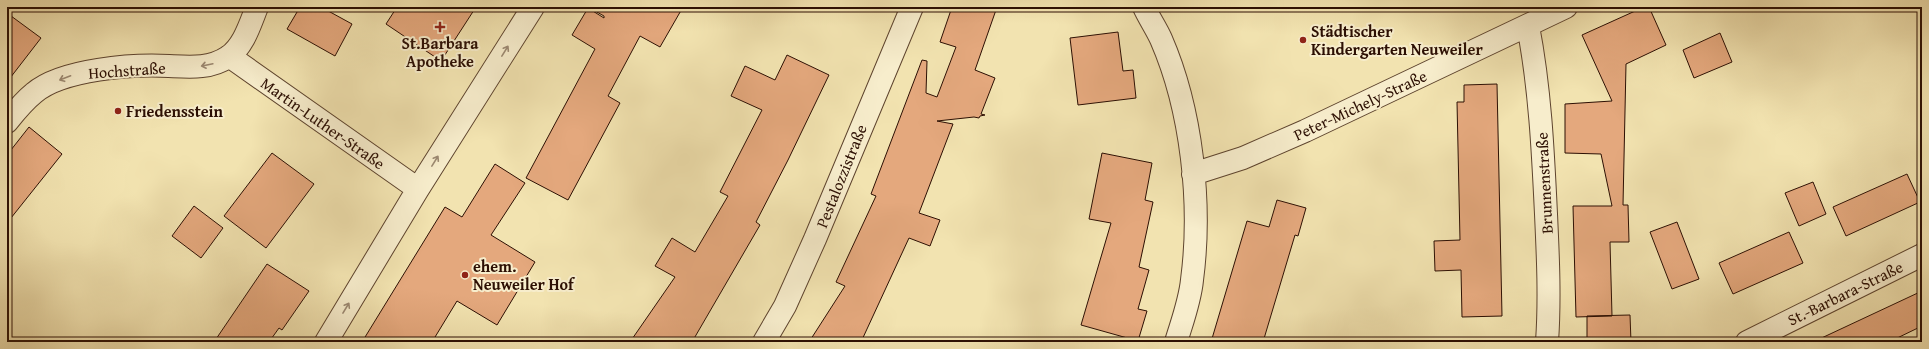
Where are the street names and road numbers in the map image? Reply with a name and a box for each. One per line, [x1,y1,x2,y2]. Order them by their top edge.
street label: Hochstraße [87,55,167,85]
street label: Peter-Michely-Straße [1289,64,1431,146]
street label: Martin-Luther-Straße [256,71,390,175]
street label: Pestalozzistraße [809,121,873,231]
street label: Brunnenstraße [1529,132,1559,234]
street label: St.-Barbara-Straße [1783,255,1907,331]

